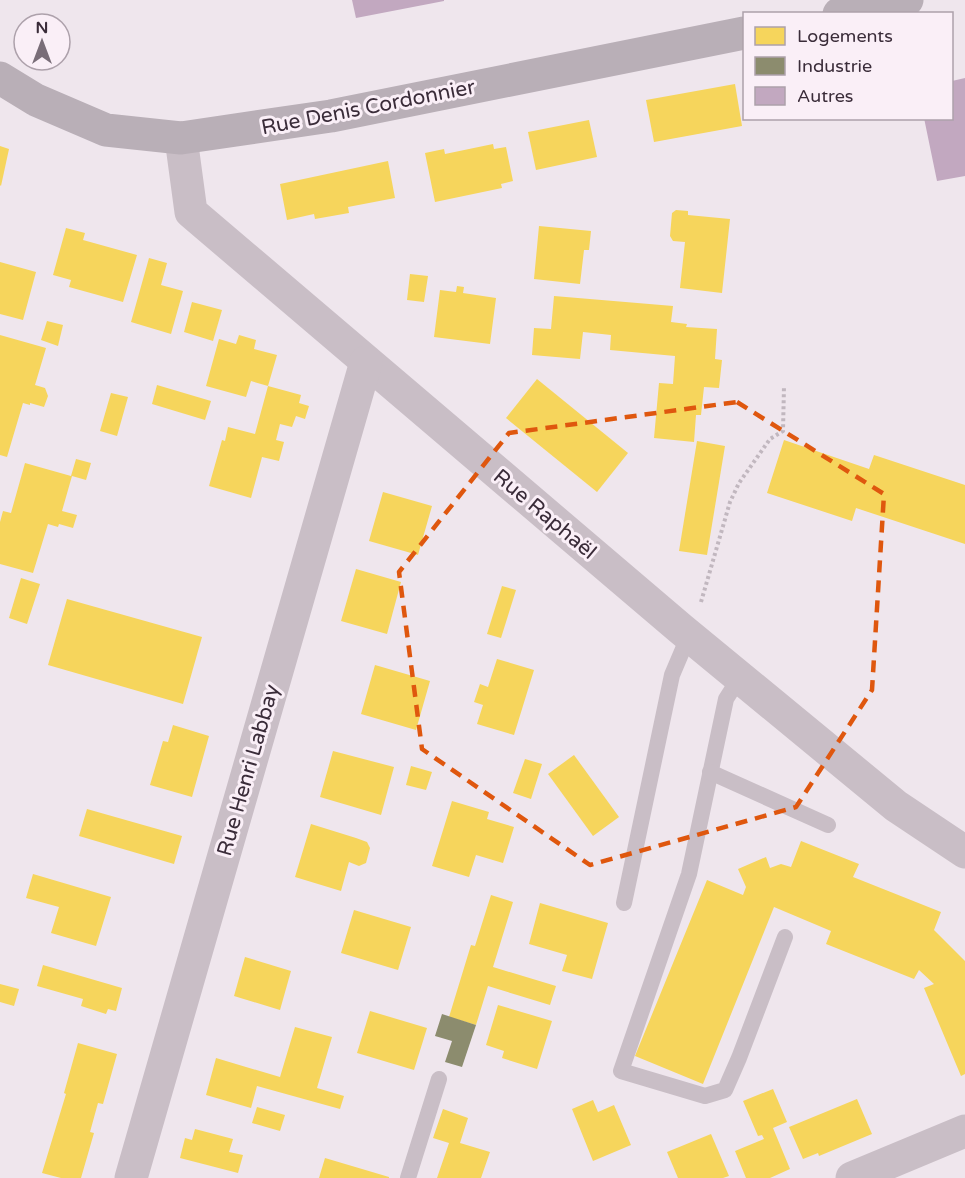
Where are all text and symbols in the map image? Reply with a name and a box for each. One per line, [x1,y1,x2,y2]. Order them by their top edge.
north arrow [12,12,72,72]
legend [743,12,953,120]
text: N [36,18,48,38]
text: Logements [797,25,893,47]
text: Industrie [797,55,872,77]
street label: Rue Denis Cordonnier [259,74,477,141]
text: Autres [797,85,853,107]
street label: Rue Raphaël [488,464,601,565]
street label: Rue Henri Labbay [212,681,285,859]

